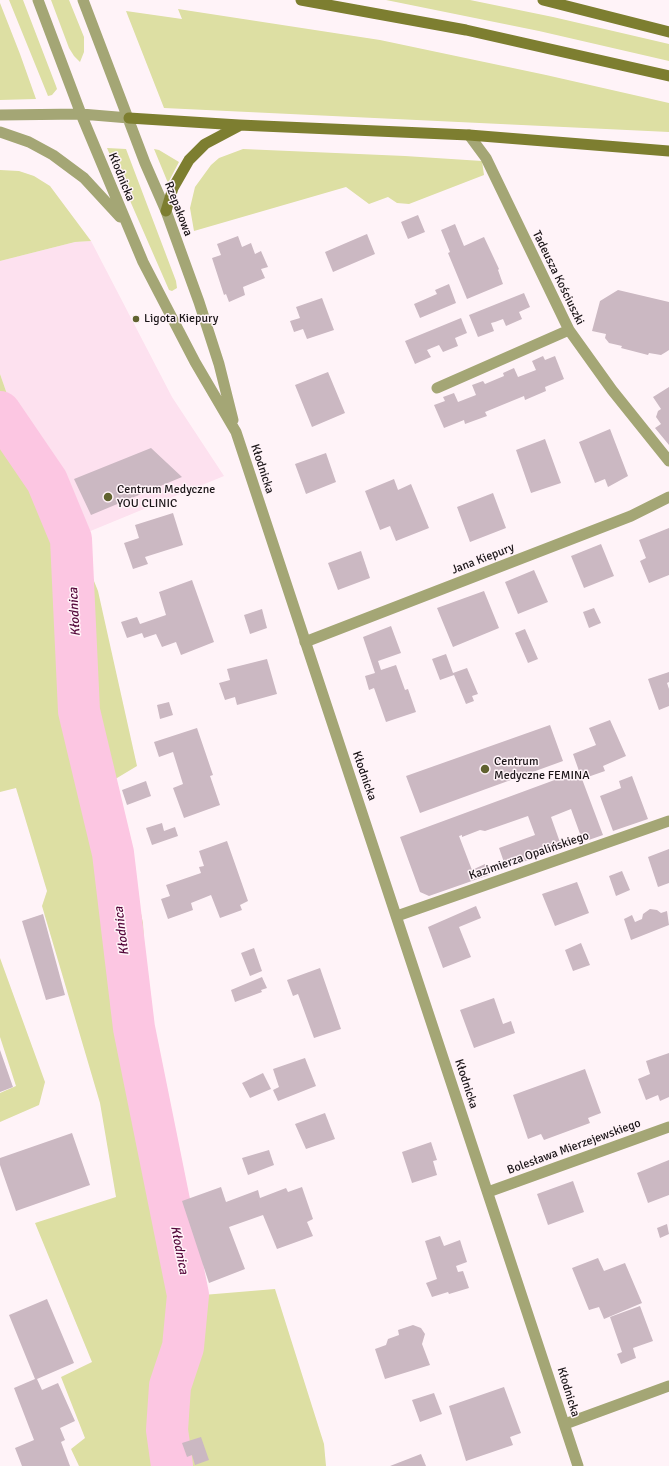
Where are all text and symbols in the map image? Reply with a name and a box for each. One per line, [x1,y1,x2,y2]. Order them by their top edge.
street label: Kłodnicka [105,151,137,203]
street label: Rzepakowa [161,180,195,238]
street label: Tadeusza Kościuszki [529,228,587,328]
place label: Ligota Kiepury [144,312,218,326]
marker: Ligota Kiepury [131,314,141,324]
street label: Kłodnicka [247,442,277,496]
place label: Centrum Medyczne YOU CLINIC [117,483,215,511]
marker: Centrum Medyczne YOU CLINIC [102,491,114,503]
street label: Jana Kiepury [450,540,516,578]
water label: Kłodnica [66,587,84,637]
street label: Kłodnicka [349,749,379,803]
place label: Centrum Medyczne FEMINA [494,755,589,783]
marker: Centrum Medyczne FEMINA [479,763,491,775]
street label: Kazimierza Opalińskiego [467,829,591,883]
water label: Kłodnica [111,906,133,956]
street label: Kłodnicka [451,1057,481,1111]
street label: Bolesława Mierzejewskiego [505,1116,643,1178]
water label: Kłodnica [167,1224,191,1276]
street label: Kłodnicka [554,1365,582,1419]

